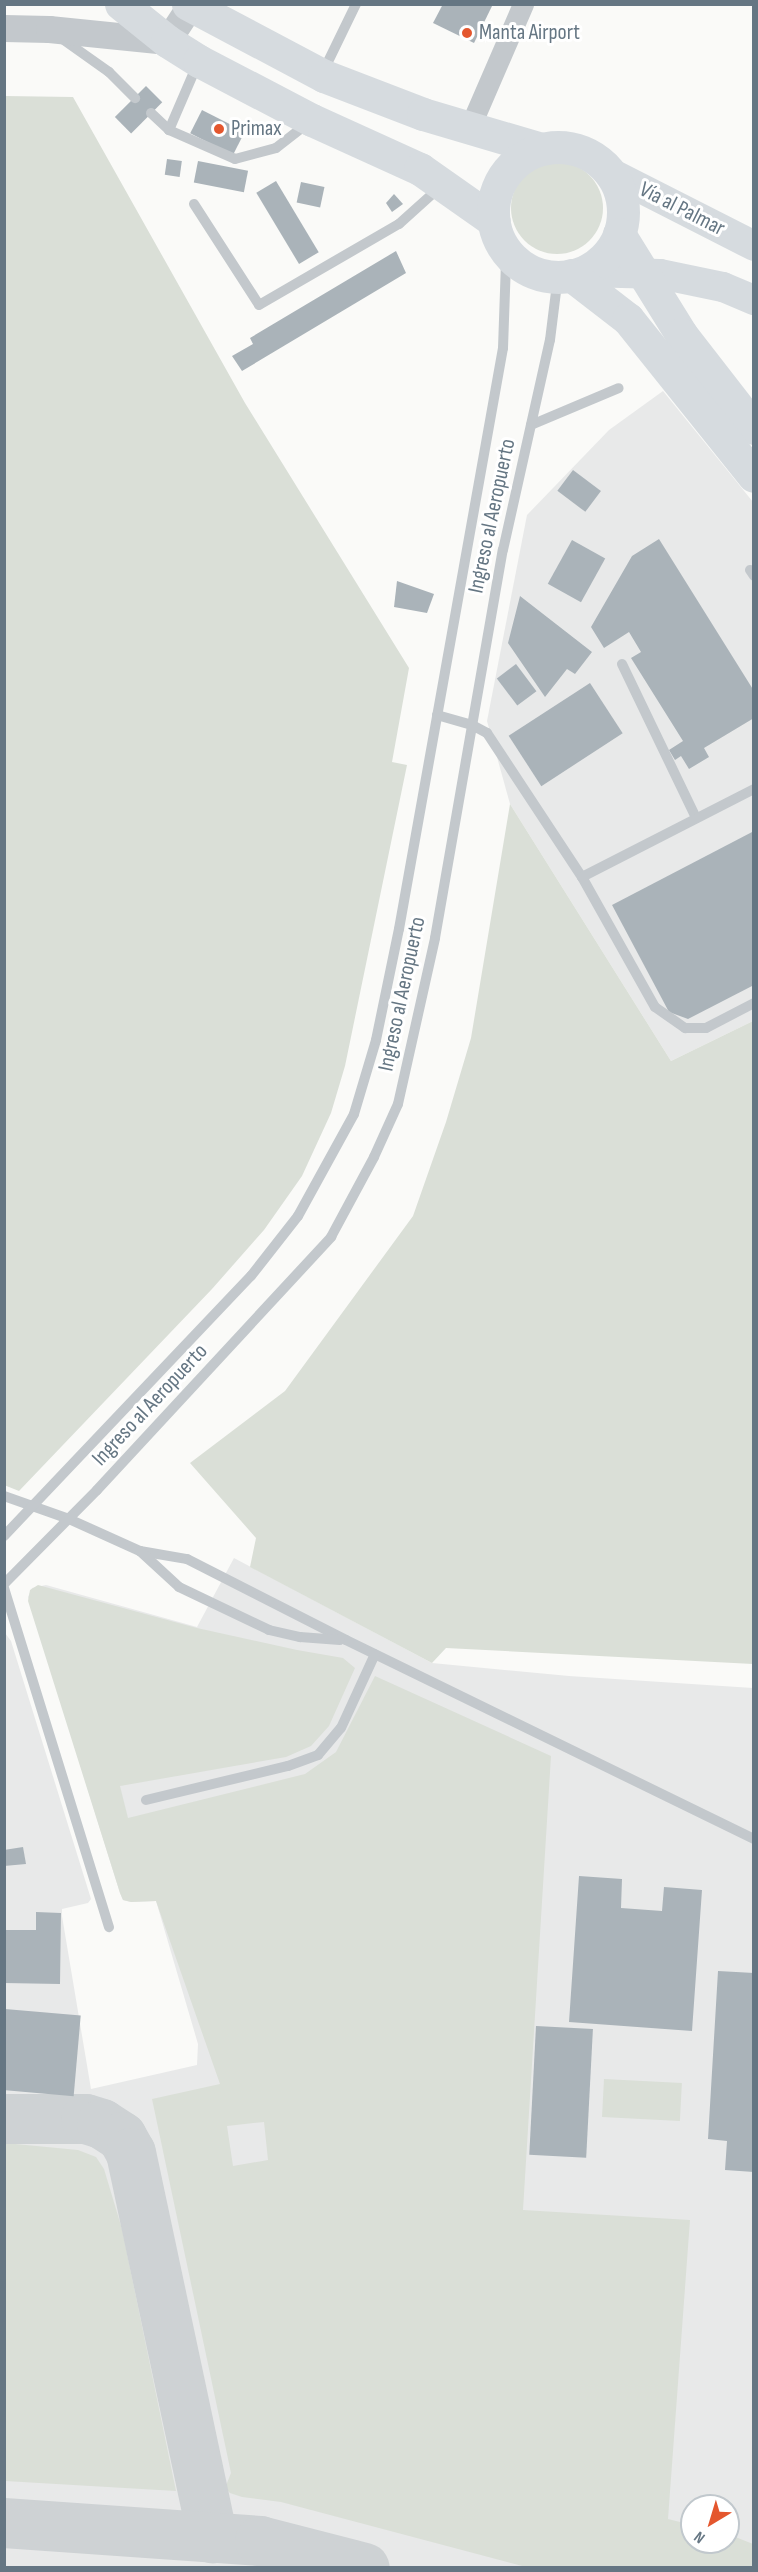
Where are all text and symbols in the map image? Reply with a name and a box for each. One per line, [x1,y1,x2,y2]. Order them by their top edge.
place label: Manta Airport [479,20,580,46]
marker: Manta Airport [460,26,474,40]
place label: Primax [231,116,282,142]
marker: Primax [212,122,226,136]
street label: Vía al Palmar [635,176,729,242]
street label: Ingreso al Aeropuerto [463,436,521,596]
street label: Ingreso al Aeropuerto [373,914,431,1074]
street label: Ingreso al Aeropuerto [87,1339,213,1471]
north arrow [680,2494,740,2554]
text: N [691,2527,709,2547]

